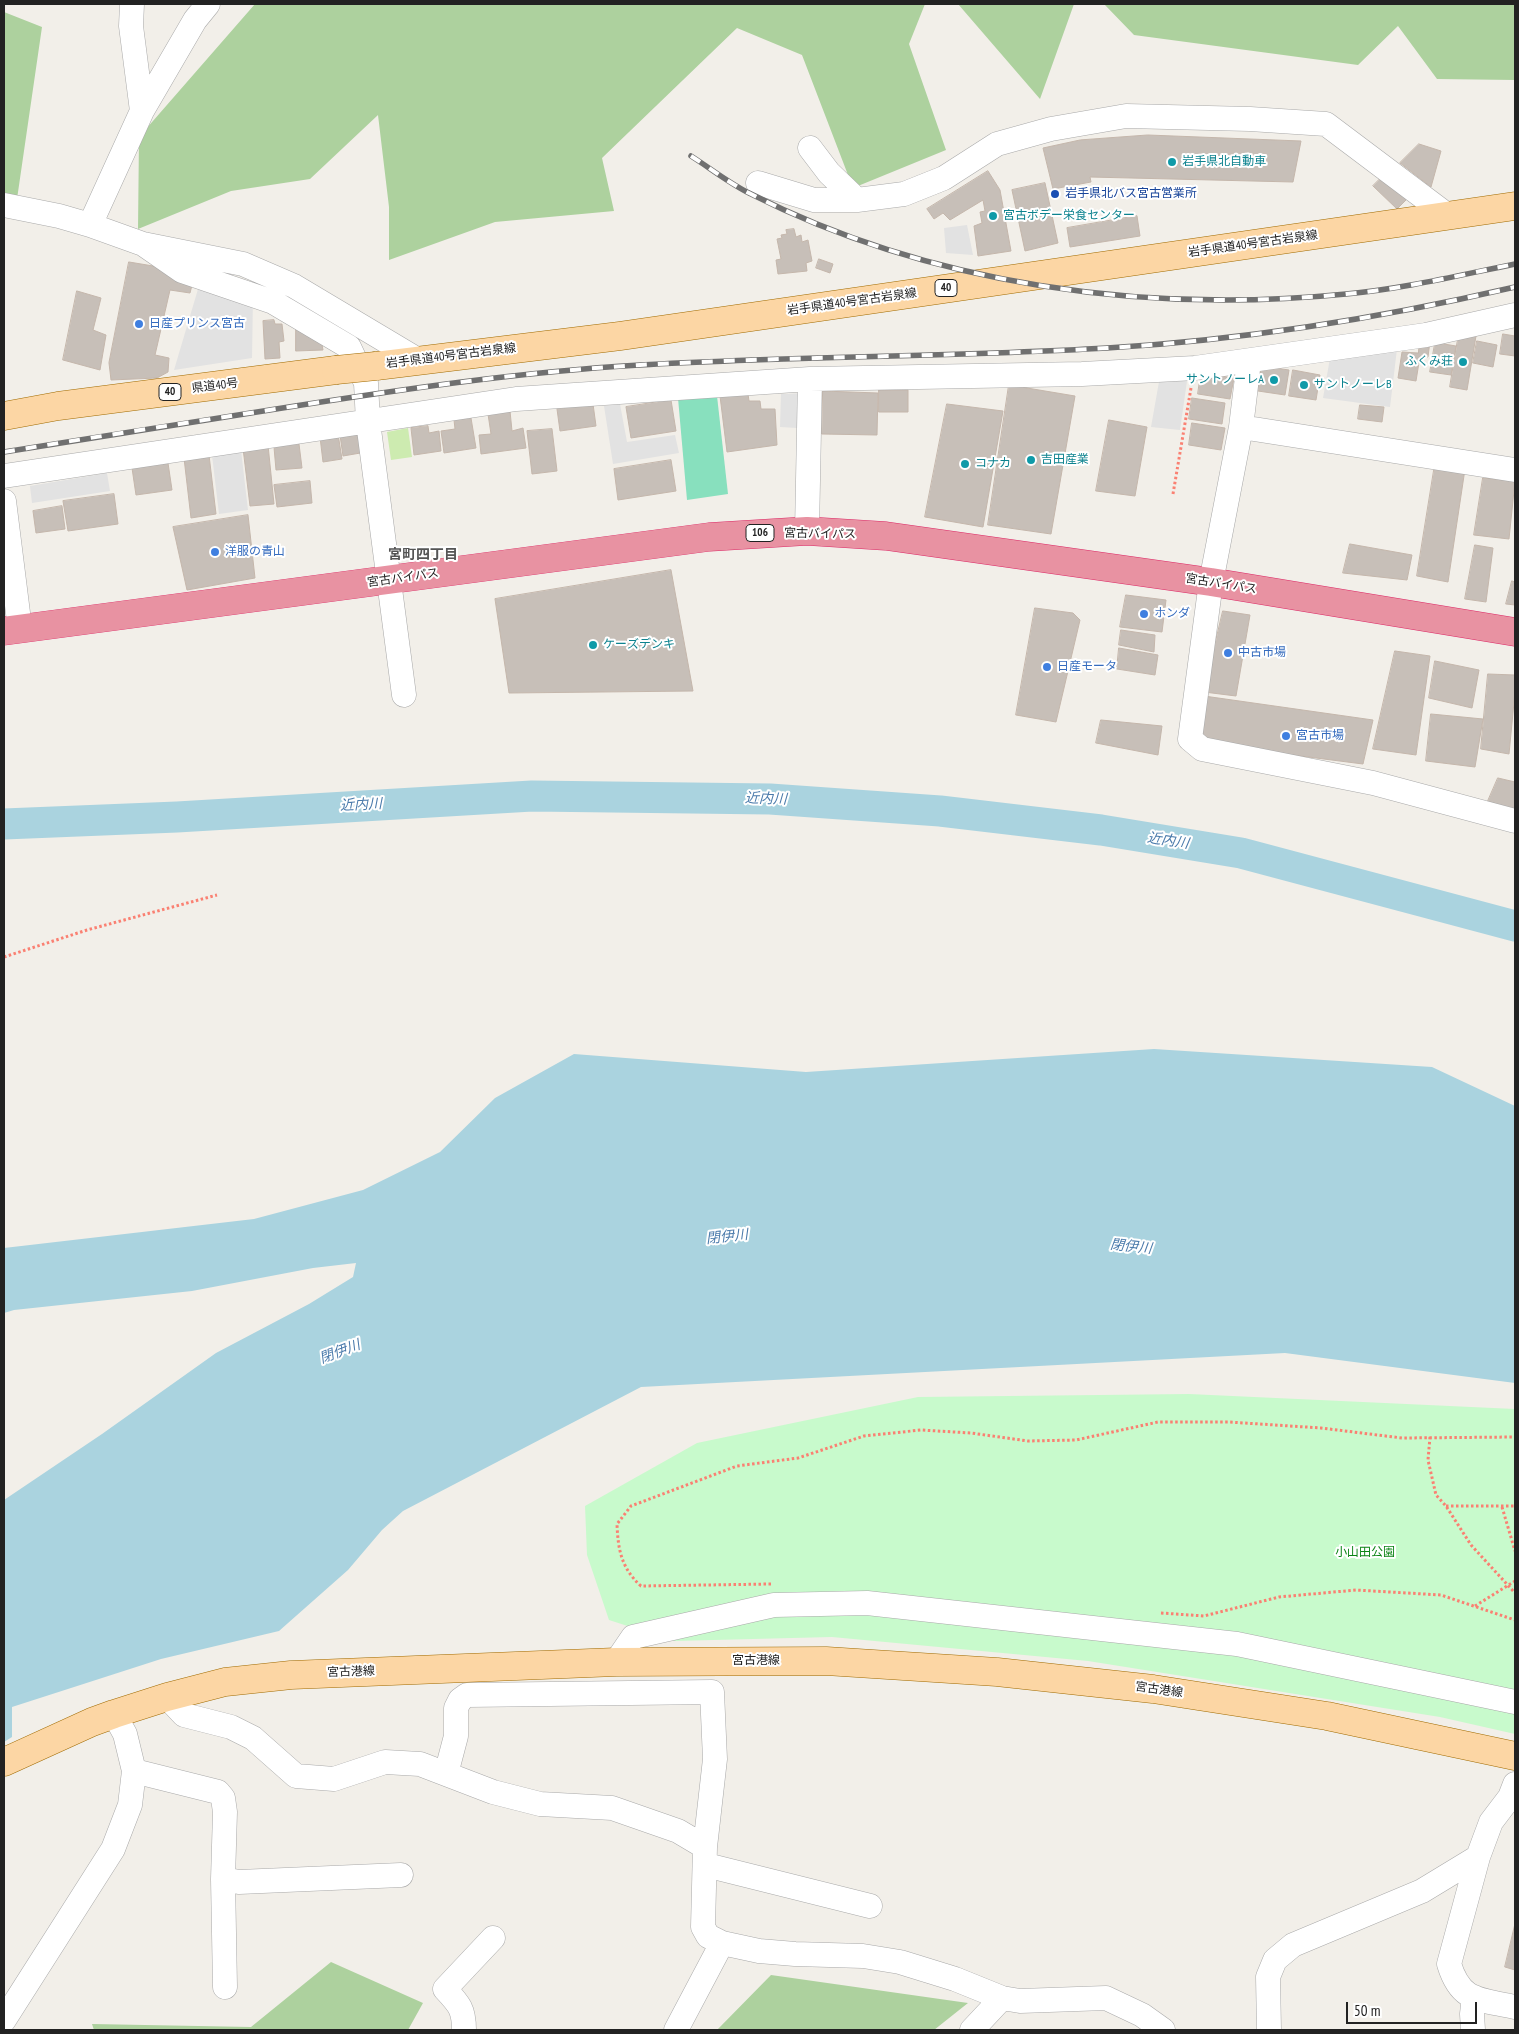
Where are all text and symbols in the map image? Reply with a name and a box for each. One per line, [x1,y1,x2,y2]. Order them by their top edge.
place label: 岩手県北自動車 [1182,155,1266,169]
marker: 岩手県北自動車 [1166,156,1178,168]
place label: 岩手県北バス宮古営業所 [1065,187,1197,201]
marker: 岩手県北バス宮古営業所 [1049,188,1061,200]
place label: 宮古ボデー栄食センター [1003,209,1135,223]
marker: 宮古ボデー栄食センター [987,210,999,222]
street label: 岩手県道40号宮古岩泉線 [1187,228,1319,260]
road number: 40 [935,280,957,296]
street label: 岩手県道40号宮古岩泉線 [786,286,918,318]
place label: 日産プリンス宮古 [149,317,245,331]
marker: 日産プリンス宮古 [133,318,145,330]
street label: 岩手県道40号宮古岩泉線 [385,341,517,371]
place label: ふくみ荘 [1405,355,1453,369]
marker: ふくみ荘 [1457,356,1469,368]
place label: サントノーレA [1186,373,1264,387]
marker: サントノーレA [1268,374,1280,386]
street label: 県道40号 [191,376,239,396]
place label: サントノーレB [1314,378,1392,392]
marker: サントノーレB [1298,379,1310,391]
road number: 40 [159,384,181,401]
place label: 吉田産業 [1041,453,1089,467]
marker: 吉田産業 [1025,454,1037,466]
place label: コナカ [975,457,1011,471]
marker: コナカ [959,458,971,470]
road number: 106 [746,524,774,542]
street label: 宮古バイパス [784,526,856,542]
place label: 洋服の青山 [225,545,285,559]
marker: 洋服の青山 [209,546,221,558]
district label: 宮町四丁目 [388,547,458,563]
street label: 宮古バイパス [366,566,440,590]
street label: 宮古バイパス [1184,571,1258,597]
place label: ホンダ [1154,607,1190,621]
marker: ホンダ [1138,608,1150,620]
place label: ケーズデンキ [603,638,675,652]
marker: ケーズデンキ [587,639,599,651]
place label: 中古市場 [1238,646,1286,660]
marker: 中古市場 [1222,647,1234,659]
place label: 日産モータ [1057,660,1117,674]
marker: 日産モータ [1041,661,1053,673]
place label: 宮古市場 [1296,729,1344,743]
marker: 宮古市場 [1280,730,1292,742]
water label: 近内川 [745,790,787,808]
water label: 近内川 [340,796,382,814]
water label: 近内川 [1146,829,1190,853]
water label: 閉伊川 [705,1226,749,1248]
water label: 閉伊川 [1109,1236,1153,1258]
water label: 閉伊川 [317,1337,363,1367]
park label: 小山田公園 [1335,1546,1395,1560]
street label: 宮古港線 [732,1654,780,1668]
street label: 宮古港線 [327,1664,375,1680]
street label: 宮古港線 [1134,1680,1184,1700]
scale bar [1349,1992,1480,2024]
text: 50 m [1354,2001,1380,2020]

